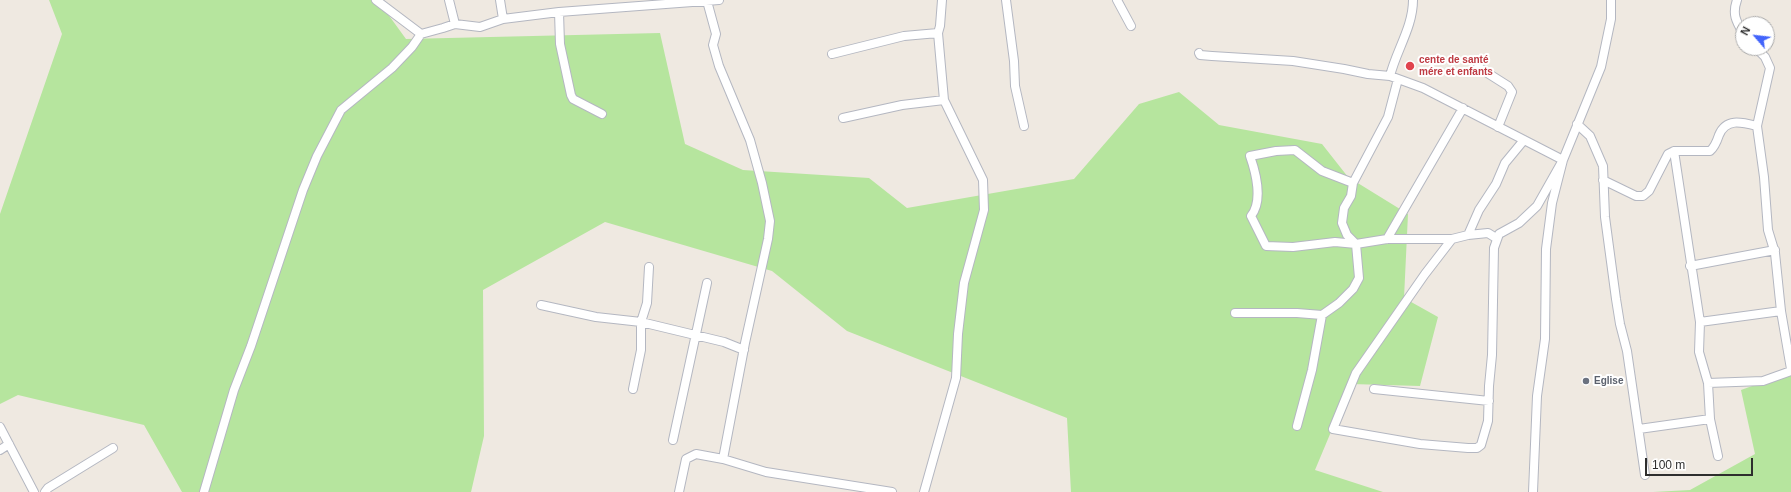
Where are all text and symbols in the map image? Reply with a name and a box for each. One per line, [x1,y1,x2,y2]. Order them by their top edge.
north arrow [1735,16,1775,56]
text: N [1738,25,1752,37]
place label: cente de santé mére et enfants [1419,54,1493,78]
marker: cente de santé mére et enfants [1404,60,1416,72]
place label: Eglise [1594,375,1623,387]
marker: Eglise [1581,376,1591,386]
scale bar [1647,450,1755,476]
text: 100 m [1652,458,1685,472]

